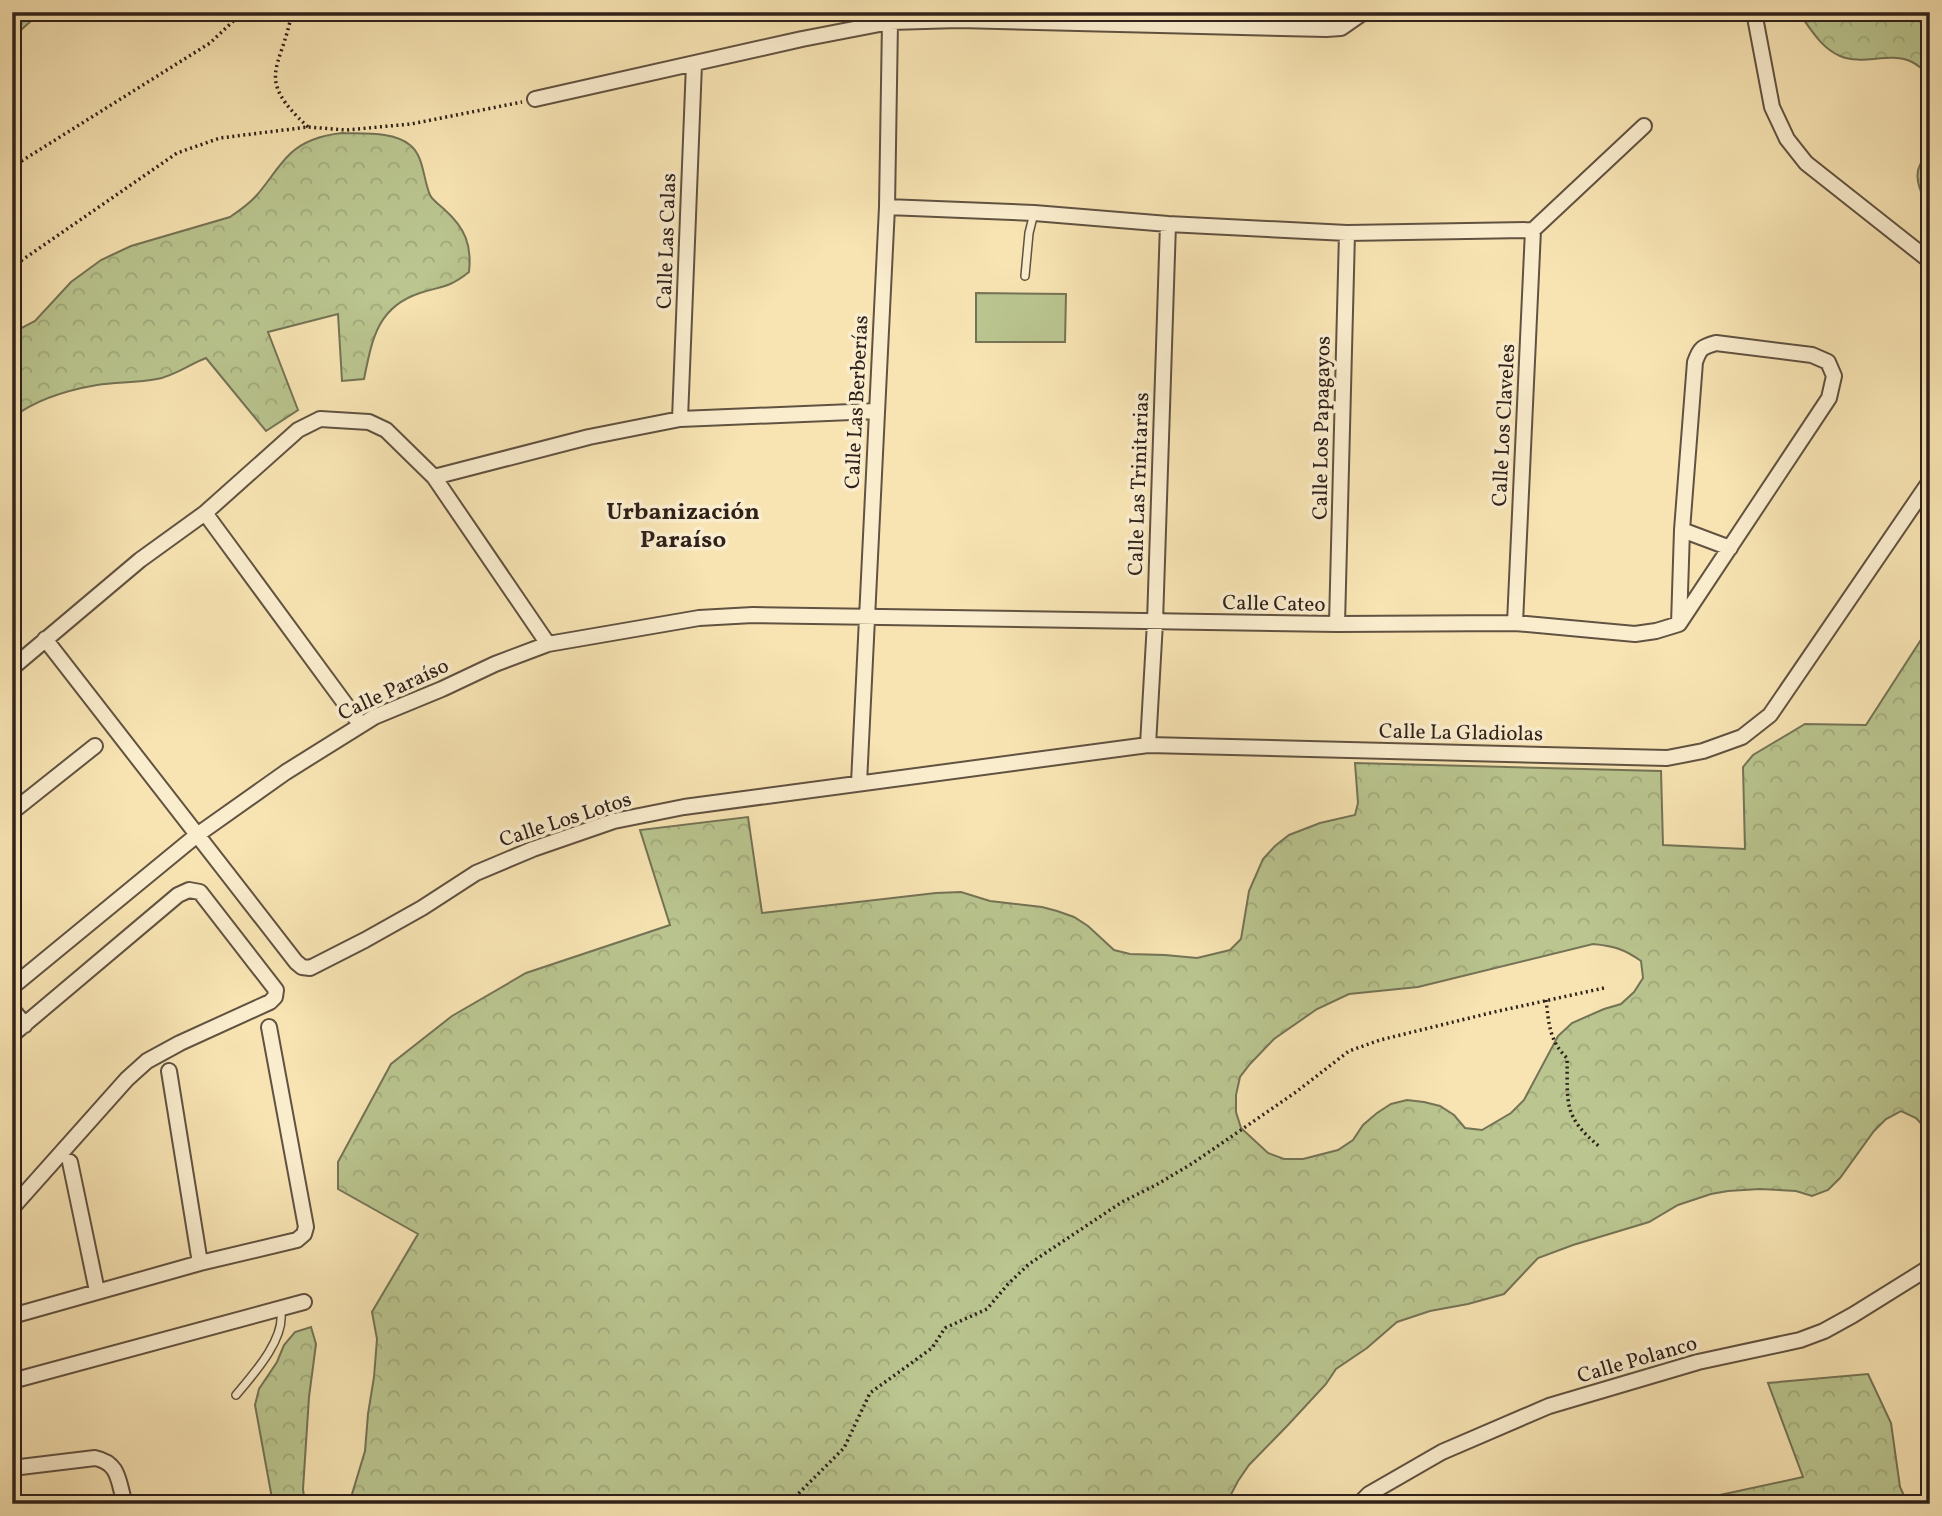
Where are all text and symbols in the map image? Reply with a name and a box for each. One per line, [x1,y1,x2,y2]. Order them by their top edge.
street label: Calle Las Calas [651,172,684,310]
street label: Calle Las Berberías [838,314,877,490]
street label: Calle Los Papagayos [1306,336,1339,520]
street label: Calle Los Claveles [1486,343,1523,507]
street label: Calle Las Trinitarias [1122,392,1157,576]
district label: Urbanización Paraíso [606,496,760,558]
street label: Calle Cateo [1222,589,1326,620]
street label: Calle Paraíso [333,652,454,729]
street label: Calle La Gladiolas [1379,718,1543,749]
street label: Calle Los Lotos [496,785,635,855]
street label: Calle Polanco [1574,1329,1701,1391]

